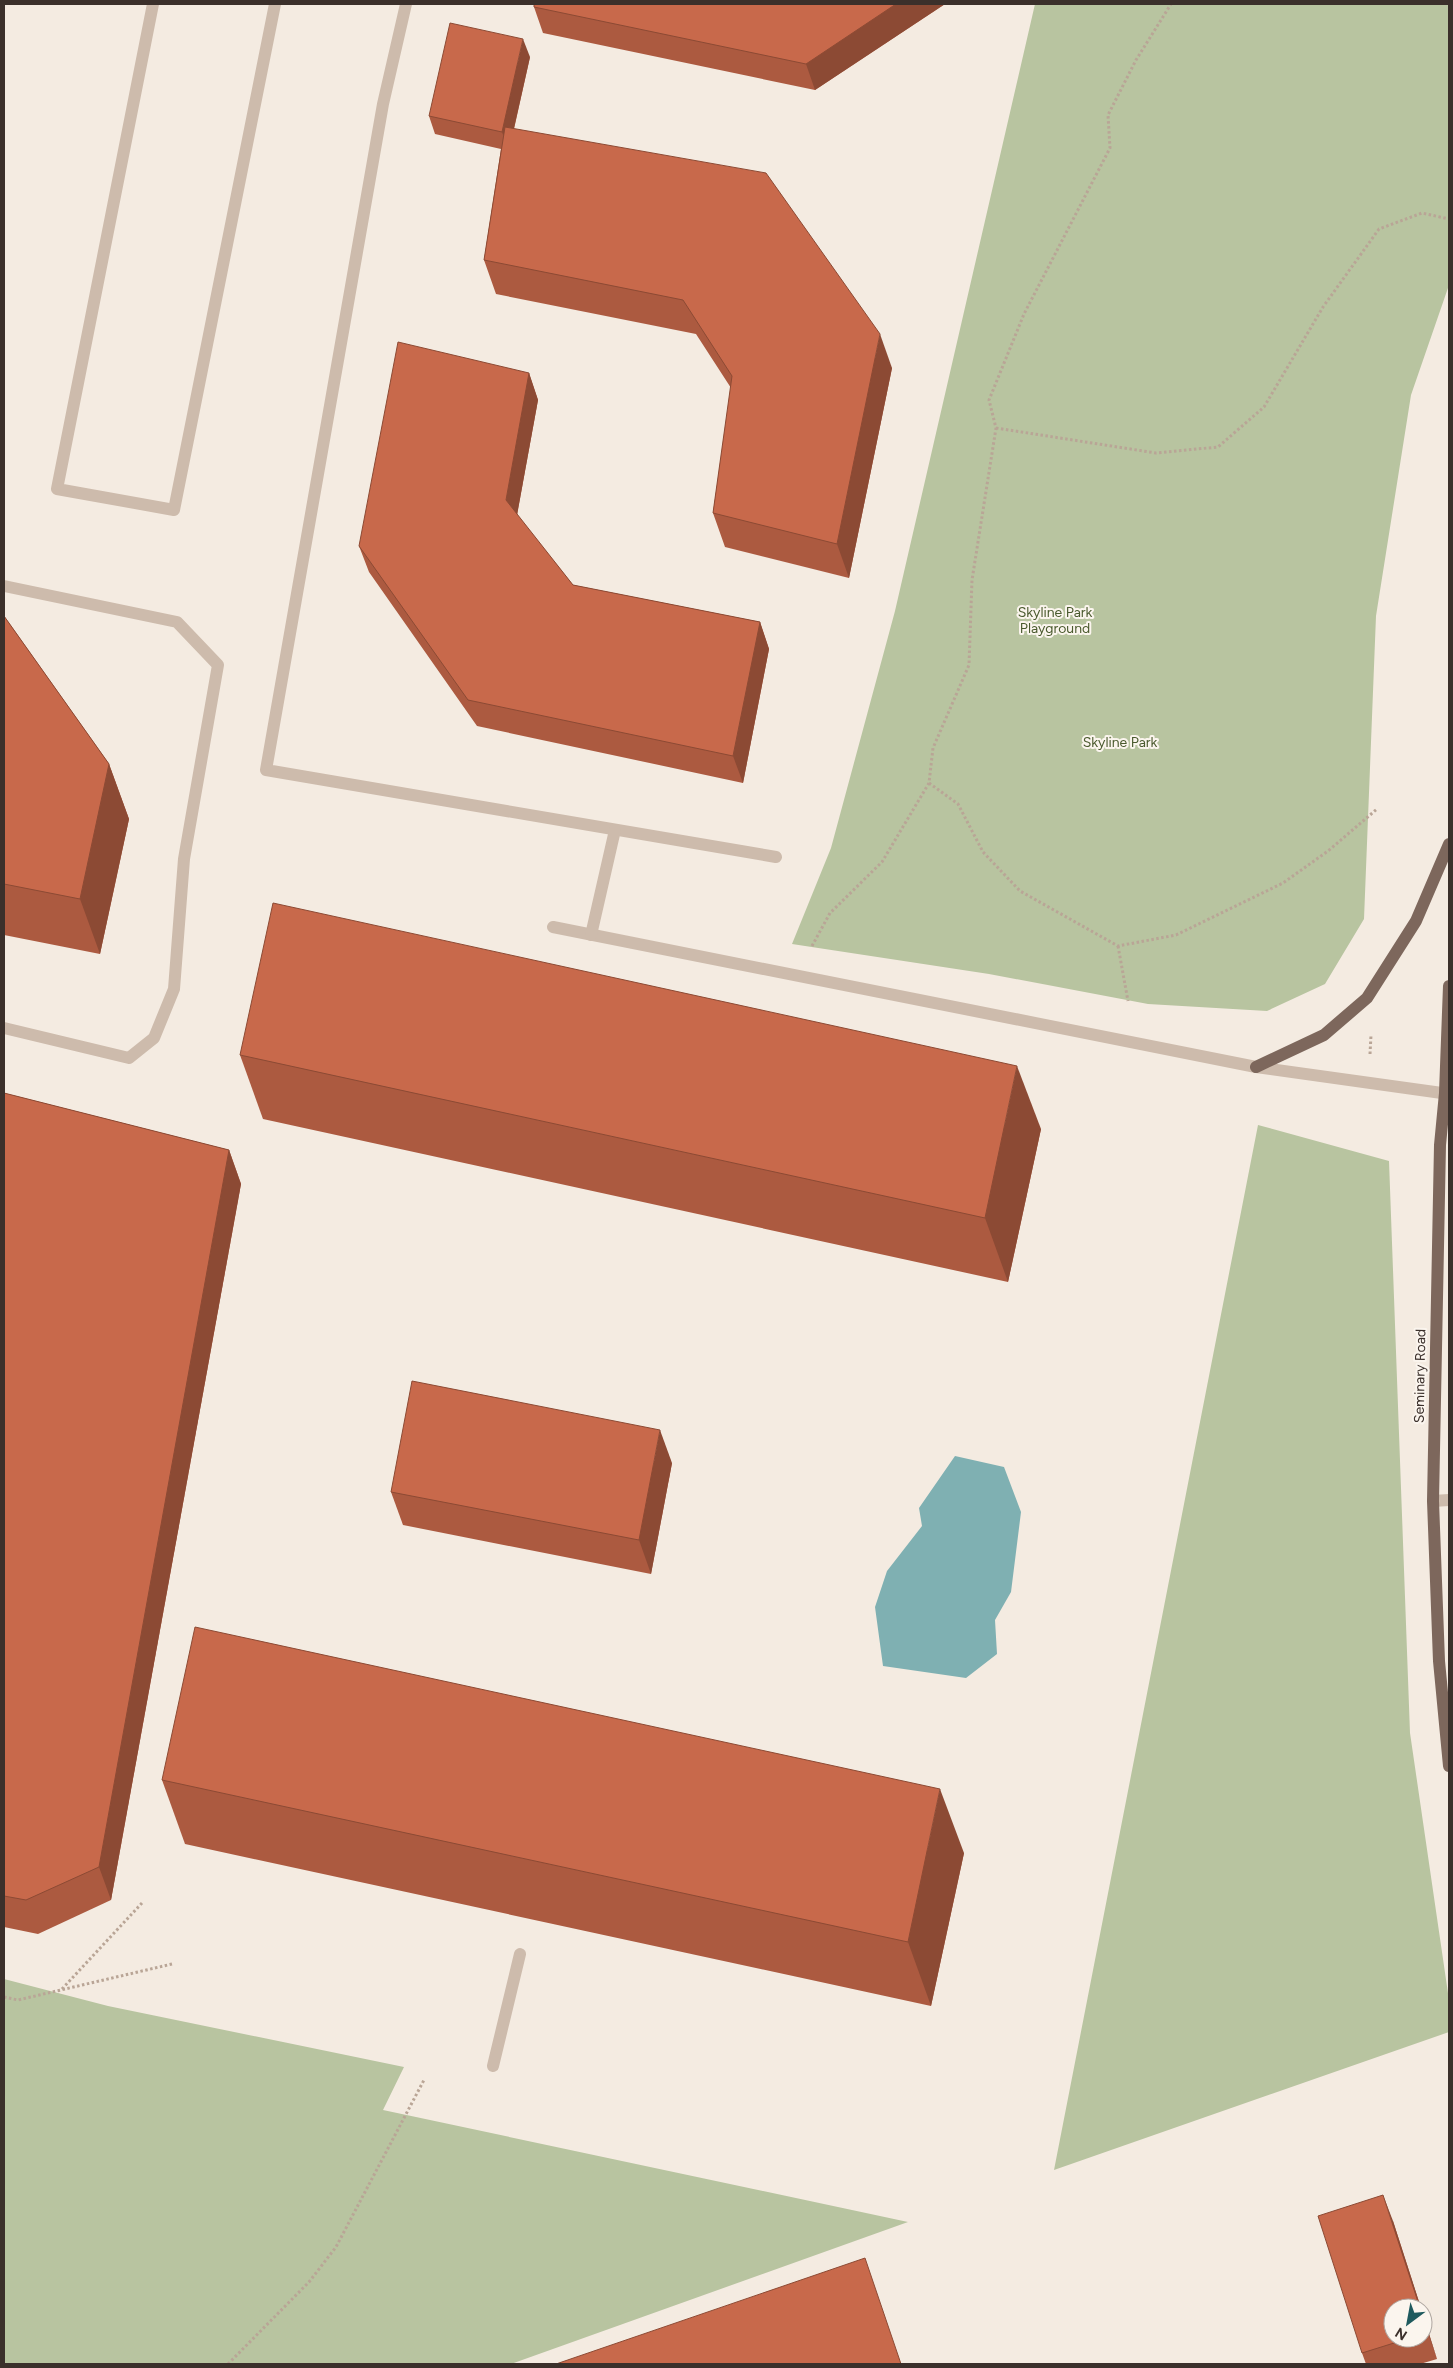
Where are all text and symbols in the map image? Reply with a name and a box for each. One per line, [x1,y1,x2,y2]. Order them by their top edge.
park label: Skyline Park Playground [1018,604,1093,637]
park label: Skyline Park [1083,734,1158,751]
street label: Seminary Road [1411,1329,1429,1423]
north arrow [1383,2298,1433,2348]
text: N [1392,2324,1410,2344]

